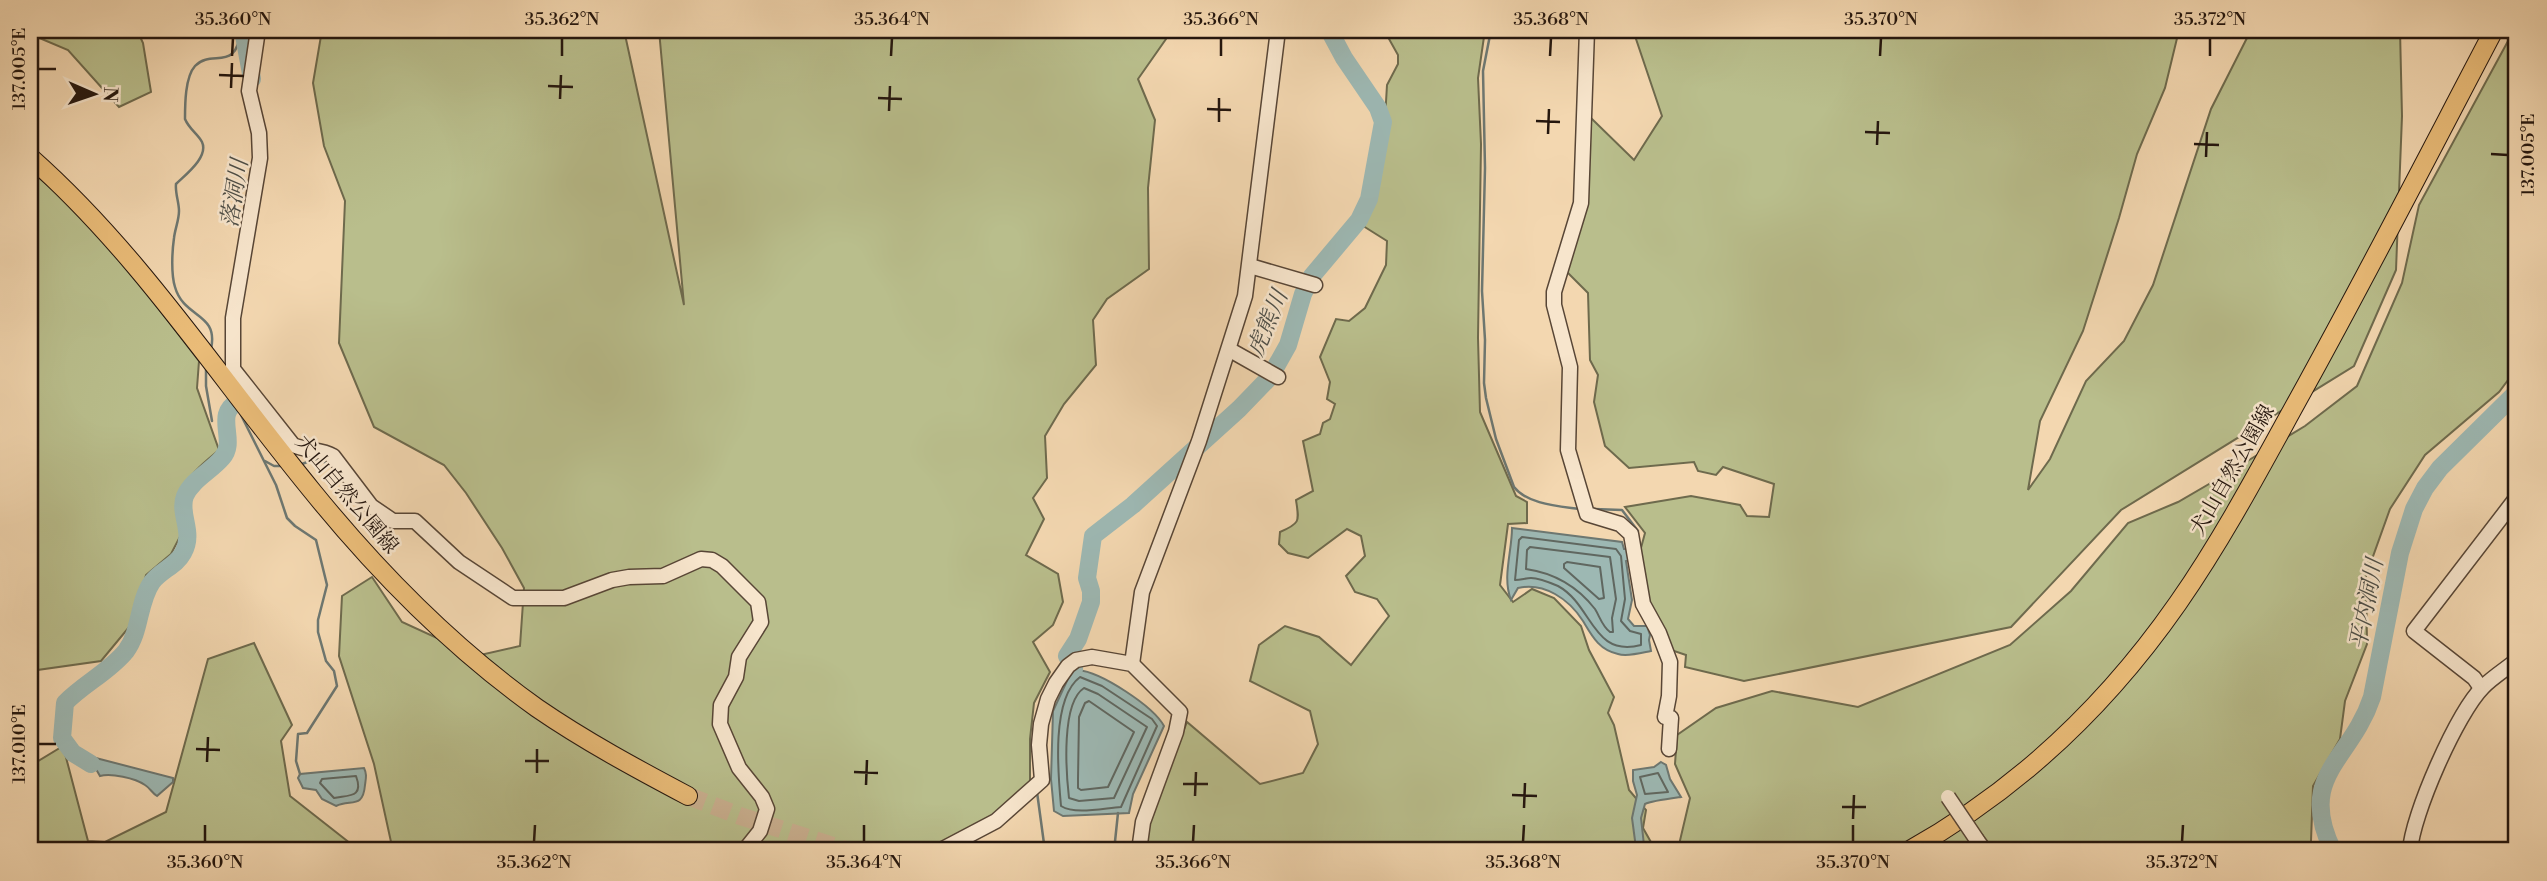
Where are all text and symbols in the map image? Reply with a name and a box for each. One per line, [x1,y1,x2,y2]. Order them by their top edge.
text: 35.360°N [195,8,272,31]
text: 35.362°N [525,8,600,31]
text: 35.364°N [854,8,930,31]
text: 35.366°N [1183,8,1259,31]
text: 35.368°N [1513,8,1589,31]
text: 35.370°N [1844,8,1919,31]
text: 35.372°N [2174,8,2247,31]
text: 137.005°E [8,28,31,110]
north arrow [60,60,130,130]
text: N [98,87,122,102]
text: 137.005°E [2517,114,2540,196]
water label: 落洞川 [216,154,255,229]
water label: 虎熊川 [1242,283,1295,361]
street label: 犬山自然公園線 [2185,400,2281,541]
street label: 犬山自然公園線 [289,430,403,559]
water label: 平内洞川 [2344,553,2390,652]
text: 137.010°E [8,704,31,784]
text: 35.360°N [167,851,244,874]
text: 35.362°N [497,851,572,874]
text: 35.364°N [826,851,902,874]
text: 35.366°N [1155,851,1231,874]
text: 35.368°N [1485,851,1561,874]
text: 35.370°N [1816,851,1891,874]
text: 35.372°N [2146,851,2219,874]

